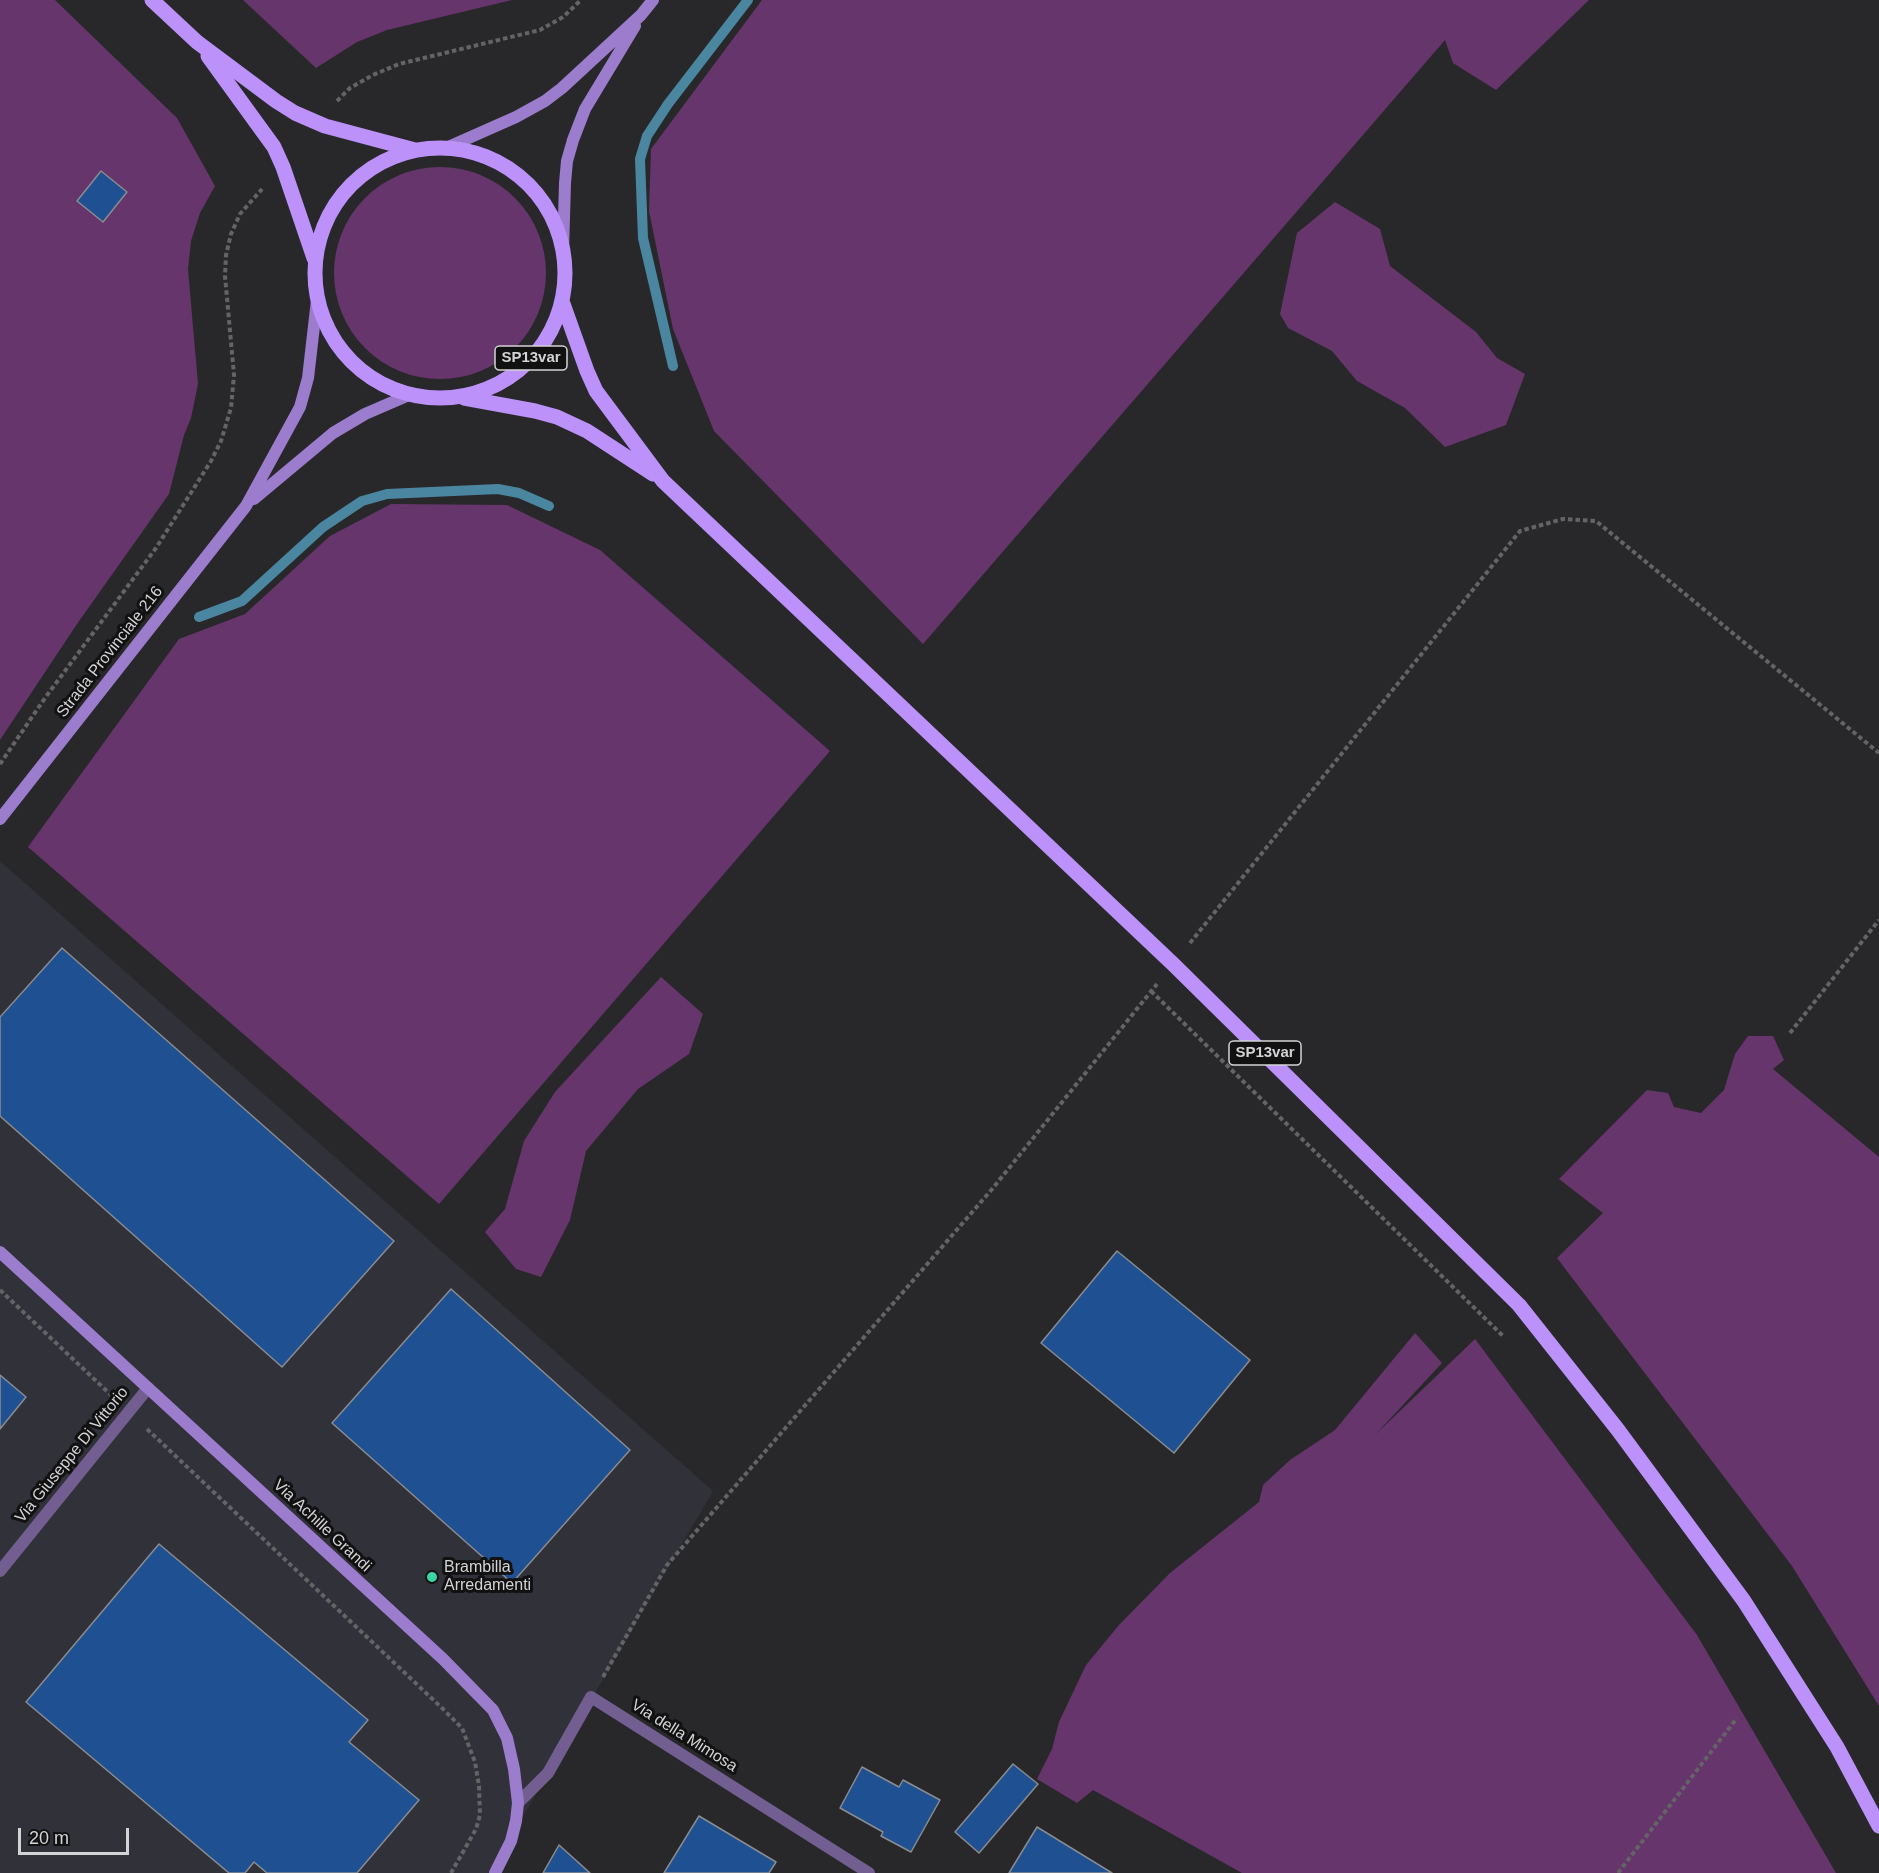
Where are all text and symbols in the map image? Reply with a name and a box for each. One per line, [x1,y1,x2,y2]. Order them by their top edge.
road number: SP13var [495,346,567,370]
street label: Strada Provinciale 216 [53,583,167,721]
road number: SP13var [1229,1041,1301,1065]
street label: Via Giuseppe Di Vittorio [11,1383,133,1527]
street label: Via Achille Grandi [269,1476,375,1576]
place label: Brambilla Arredamenti [444,1558,531,1596]
marker: Brambilla Arredamenti [425,1570,439,1584]
street label: Via della Mimosa [627,1696,741,1776]
scale bar [21,1816,132,1854]
text: 20 m [29,1828,69,1848]

